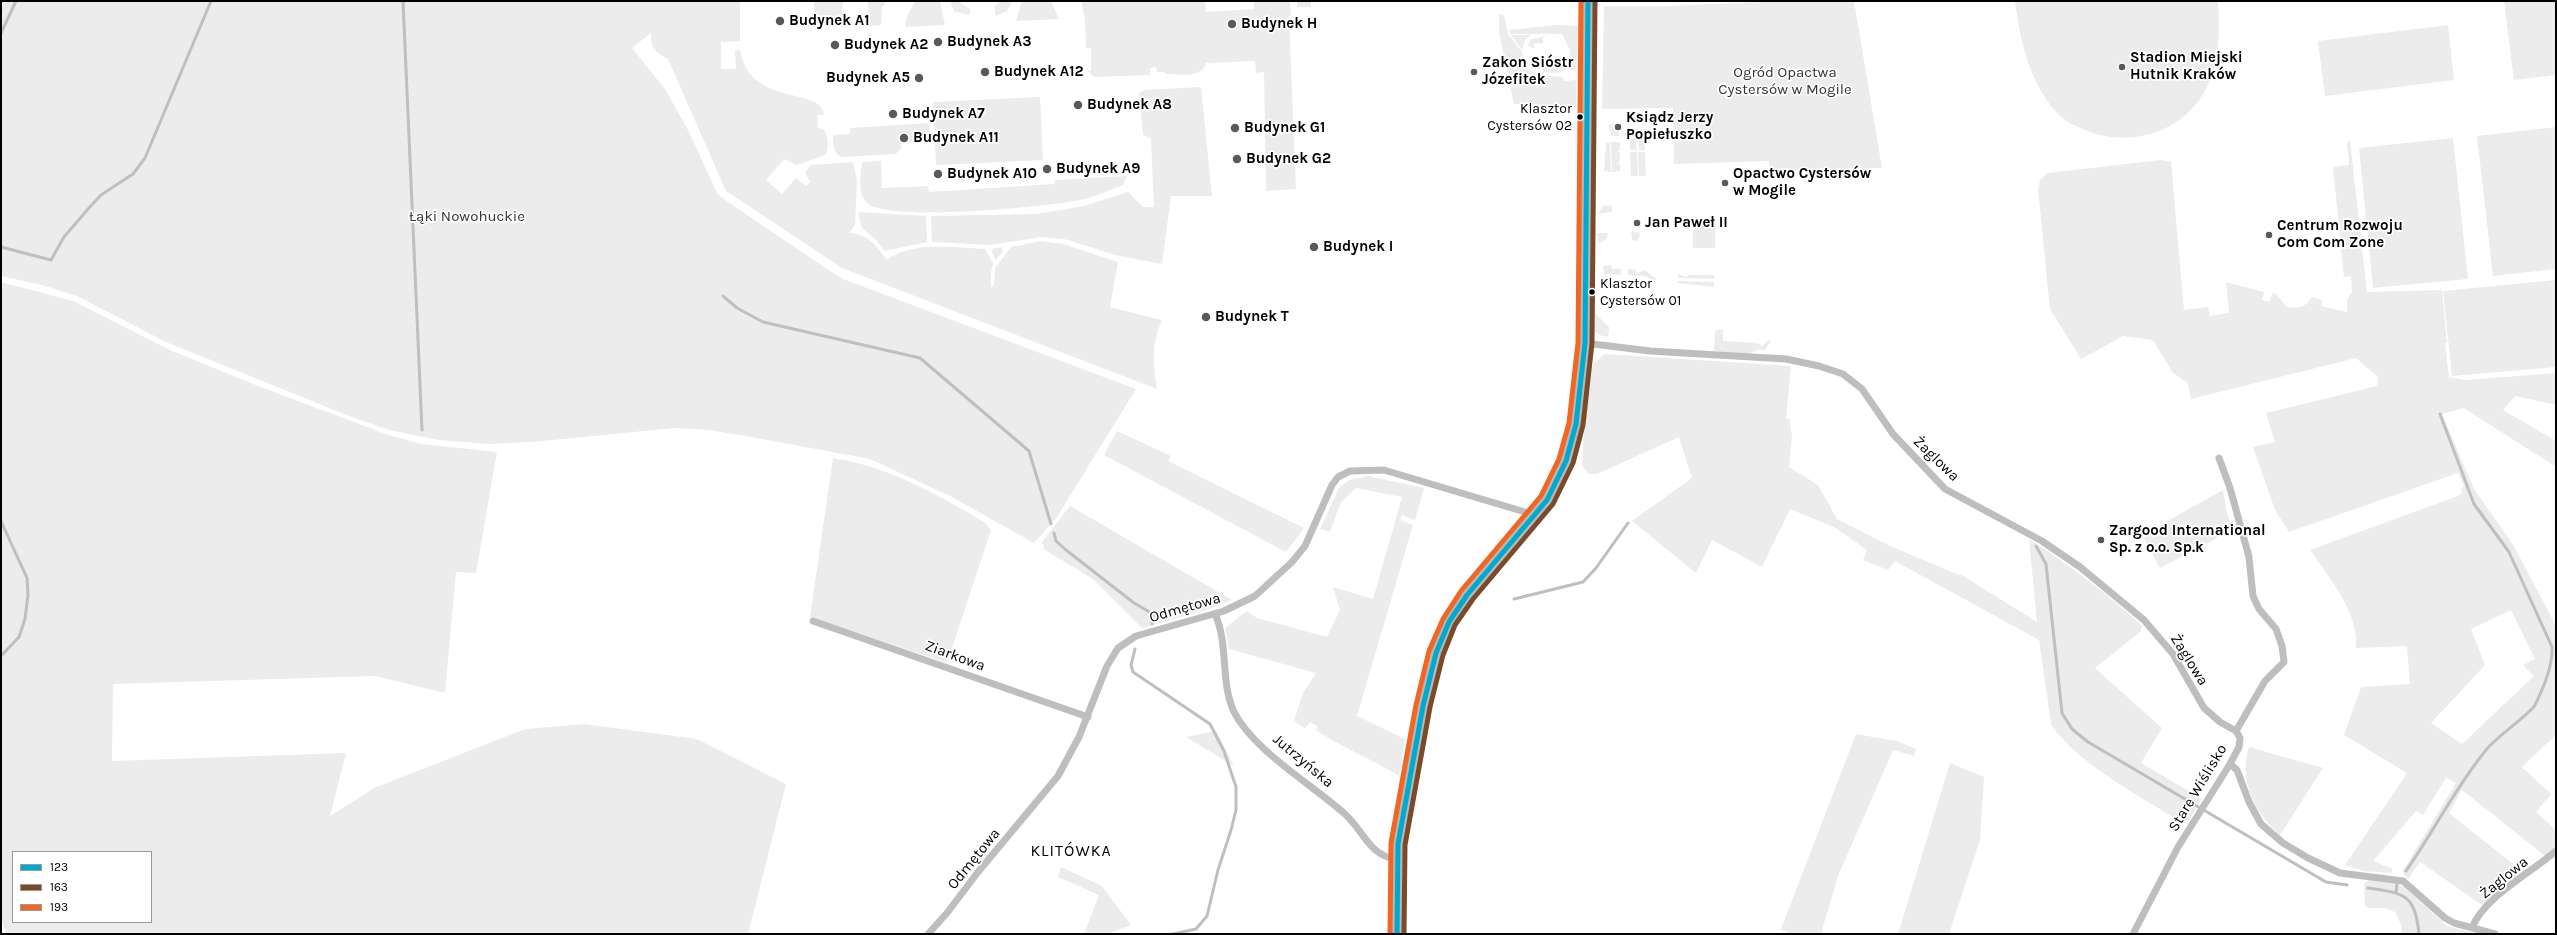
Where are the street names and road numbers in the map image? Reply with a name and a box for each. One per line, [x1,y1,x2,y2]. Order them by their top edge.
street label: Żaglowa [1909,433,1963,485]
street label: Odmętowa [1147,589,1223,627]
street label: Żaglowa [2166,631,2212,689]
street label: Ziarkowa [922,637,988,675]
street label: Jutrzyńska [1269,730,1337,792]
street label: Stare Wiślisko [2165,741,2231,835]
street label: Odmętowa [944,825,1004,893]
street label: Żaglowa [2476,853,2532,903]

